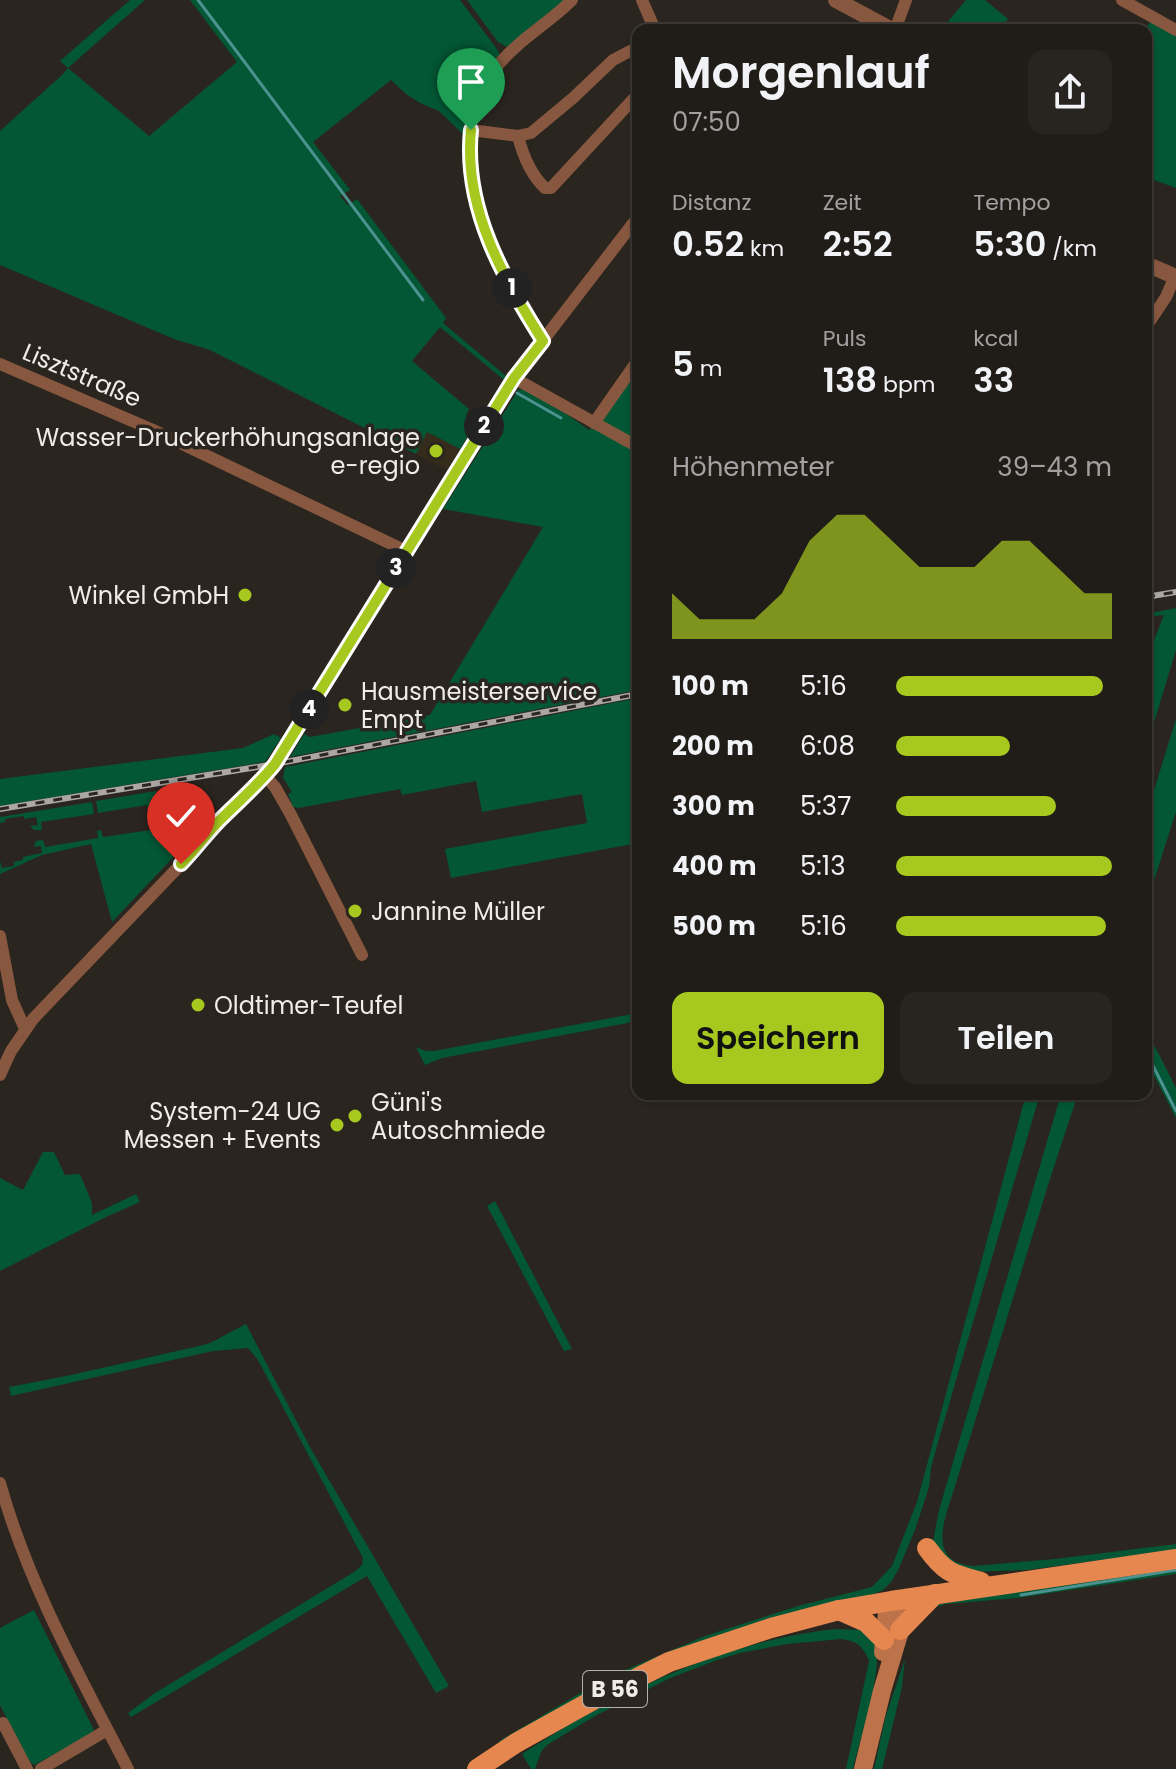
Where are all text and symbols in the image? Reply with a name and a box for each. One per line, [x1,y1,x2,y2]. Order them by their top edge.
text: Morgenlauf [672,42,930,103]
pin [437,48,505,130]
button: share [1028,50,1112,134]
icon: arrive [449,60,493,104]
text: 07:50 [672,104,741,140]
text: Distanz [672,187,751,218]
text: Zeit [823,187,862,218]
text: Tempo [973,187,1050,218]
text: 0.52 [672,220,744,268]
text: 2:52 [823,220,893,268]
text: 5:30 [973,220,1047,268]
text: km [744,233,784,264]
text: /km [1047,233,1097,264]
pin: 1 [492,268,532,308]
text: 1 [508,272,516,303]
text: Puls [823,323,866,354]
text: kcal [973,323,1018,354]
street label: Lisztstraße [18,335,146,415]
text: 5 [672,340,694,388]
text: m [694,353,722,384]
text: 138 [823,356,877,404]
text: 33 [973,356,1014,404]
text: bpm [877,369,935,400]
pin: 2 [464,406,504,446]
text: 2 [478,410,490,441]
place label: Wasser-Druckerhöhungsanlage e-regio [36,421,420,482]
marker: Wasser-Druckerhöhungsanlage e-regio [427,442,445,460]
text: Höhenmeter [672,449,834,485]
text: 39–43 m [997,449,1112,485]
pin: 3 [376,548,416,588]
text: 3 [389,552,403,583]
place label: Winkel GmbH [69,579,229,612]
marker: Winkel GmbH [236,586,254,604]
text: 100 m [672,668,749,704]
text: 5:16 [800,668,847,704]
place label: Hausmeisterservice Empt [361,675,598,736]
pin: 4 [289,689,329,729]
text: 4 [302,693,316,724]
marker: Hausmeisterservice Empt [336,696,354,714]
text: 200 m [672,728,754,764]
text: 6:08 [800,728,855,764]
pin [147,782,215,864]
text: 300 m [672,788,755,824]
text: 5:37 [800,788,851,824]
icon: check [159,794,203,838]
text: 400 m [672,848,757,884]
text: 5:13 [800,848,846,884]
place label: Jannine Müller [371,895,545,928]
marker: Jannine Müller [346,902,364,920]
text: 500 m [672,908,756,944]
text: 5:16 [800,908,847,944]
place label: Oldtimer-Teufel [214,989,403,1022]
button: Speichern [672,992,884,1084]
button: Teilen [900,992,1112,1084]
marker: Oldtimer-Teufel [189,996,207,1014]
place label: Güni's Autoschmiede [371,1086,546,1147]
place label: System-24 UG Messen + Events [124,1095,321,1156]
marker: Güni's Autoschmiede [346,1107,364,1125]
marker: System-24 UG Messen + Events [328,1116,346,1134]
road number: B 56 [583,1671,647,1707]

